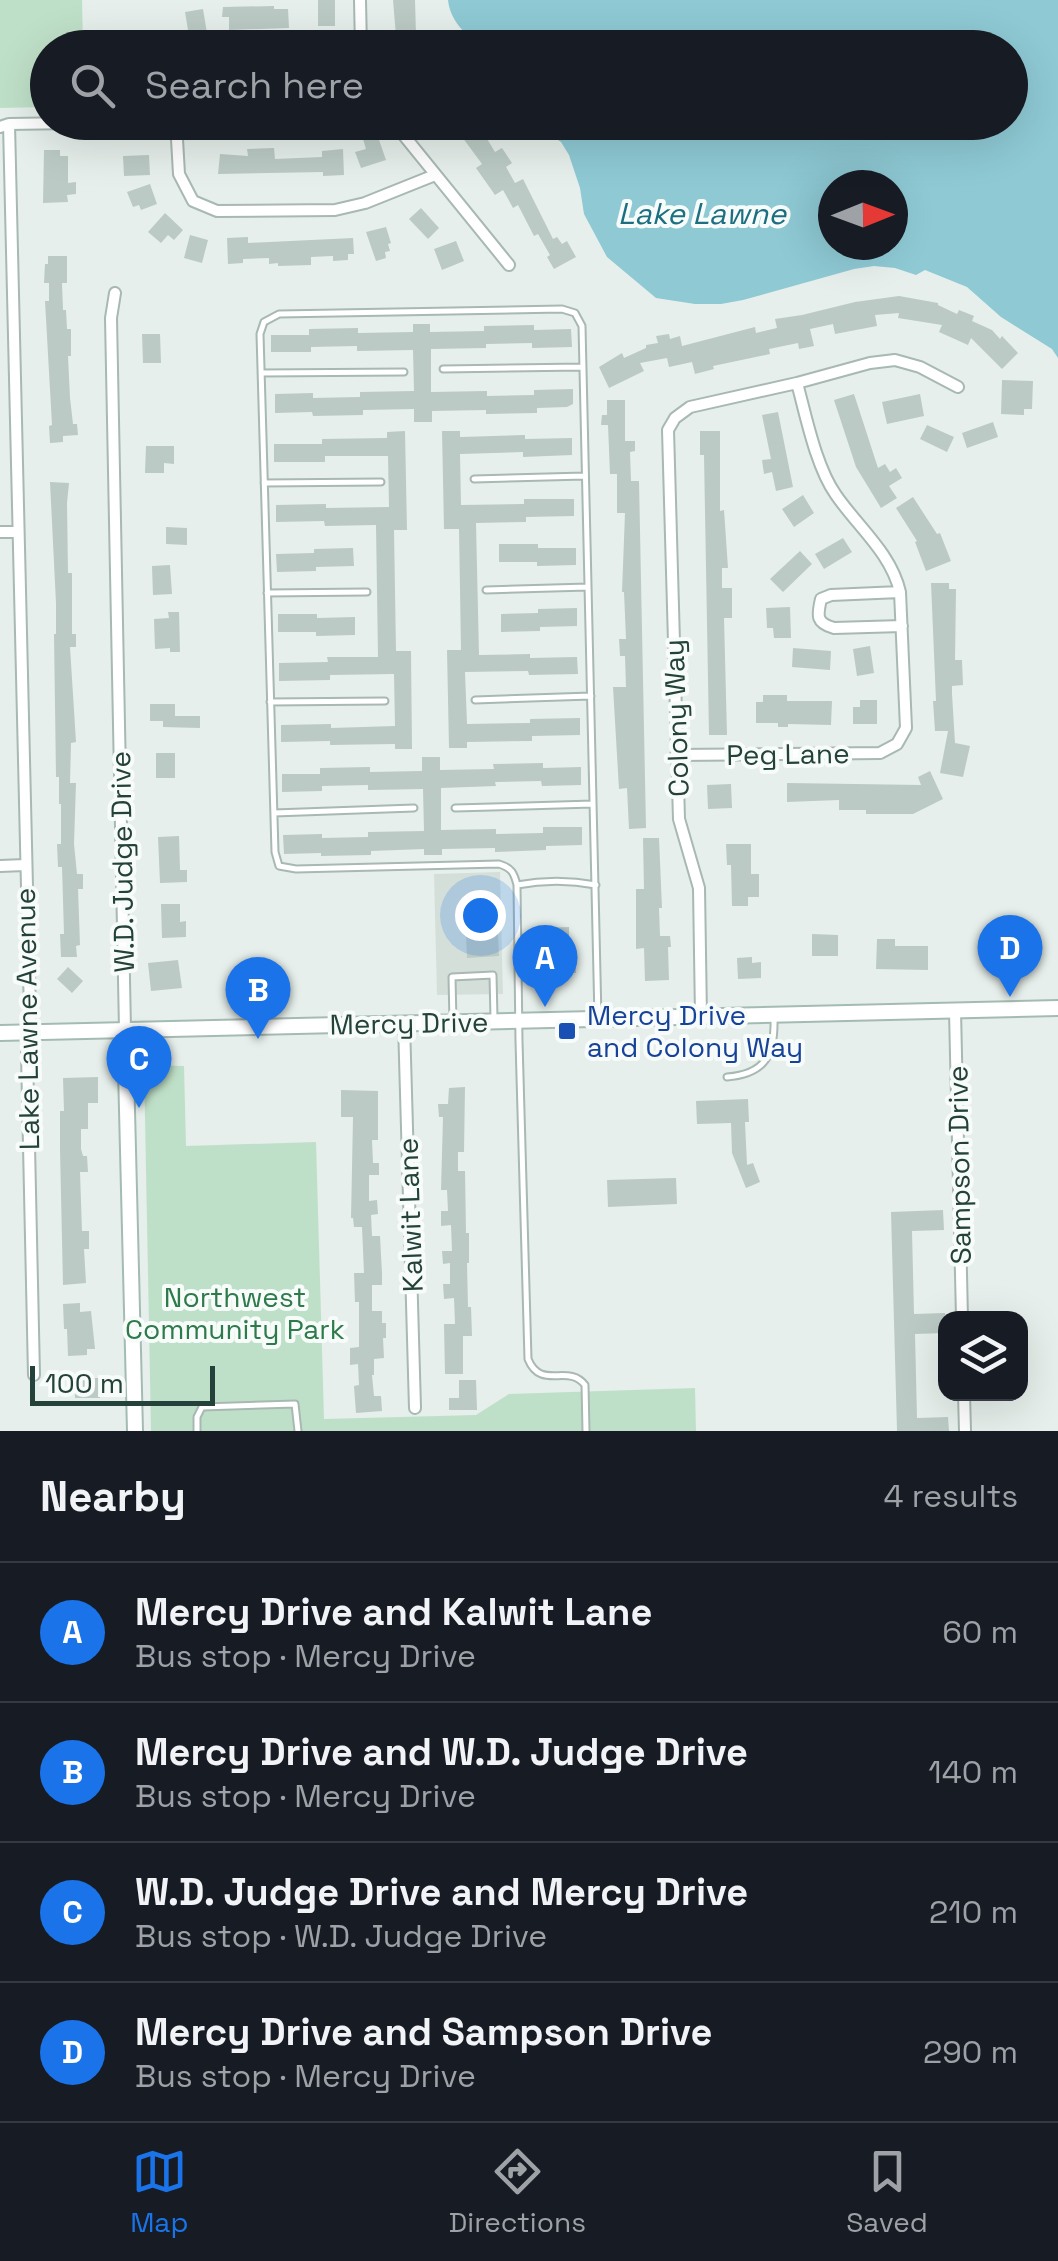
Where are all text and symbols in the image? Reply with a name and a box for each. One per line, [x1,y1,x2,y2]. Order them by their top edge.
search box [30,30,1028,140]
icon: search [65,58,120,113]
text: Search here [145,61,364,109]
north arrow [818,170,908,260]
water label: Lake Lawne [618,194,787,233]
street label: Colony Way [655,639,697,797]
street label: Peg Lane [726,735,850,773]
street label: W.D. Judge Drive [102,751,142,973]
street label: Lake Lawne Avenue [7,887,47,1151]
your location [455,890,506,941]
pin: D [978,914,1042,997]
pin: A [512,924,578,1007]
pin: B [226,956,290,1039]
place label: Mercy Drive and Colony Way [587,997,803,1065]
street label: Mercy Drive [329,1004,489,1042]
marker: Mercy Drive and Colony Way [556,1020,578,1042]
pin: C [106,1026,172,1108]
street label: Sampson Drive [939,1065,979,1265]
street label: Kalwit Lane [389,1137,431,1293]
park label: Northwest Community Park [125,1279,345,1347]
map controls [938,1311,1028,1401]
button: layers [938,1311,1028,1401]
scale bar [30,1361,215,1406]
text: 100 m [45,1365,124,1401]
text: Nearby [40,1470,186,1523]
text: 4 results [883,1476,1018,1516]
text: Mercy Drive and Kalwit Lane [135,1588,652,1636]
text: A [62,1612,83,1652]
text: 60 m [942,1612,1018,1652]
text: Bus stop · Mercy Drive [135,1636,476,1676]
text: Mercy Drive and W.D. Judge Drive [135,1728,748,1776]
text: B [62,1752,83,1792]
text: 140 m [928,1752,1018,1792]
text: Bus stop · Mercy Drive [135,1776,476,1816]
text: W.D. Judge Drive and Mercy Drive [135,1868,748,1916]
text: C [62,1892,83,1932]
text: 210 m [929,1892,1018,1932]
text: Bus stop · W.D. Judge Drive [135,1916,547,1956]
text: Mercy Drive and Sampson Drive [135,2008,712,2056]
text: D [62,2032,83,2072]
text: 290 m [923,2032,1018,2072]
text: Bus stop · Mercy Drive [135,2056,476,2096]
tab: Map [130,2144,188,2240]
tab: Directions [449,2144,586,2240]
tab: Saved [846,2144,928,2240]

